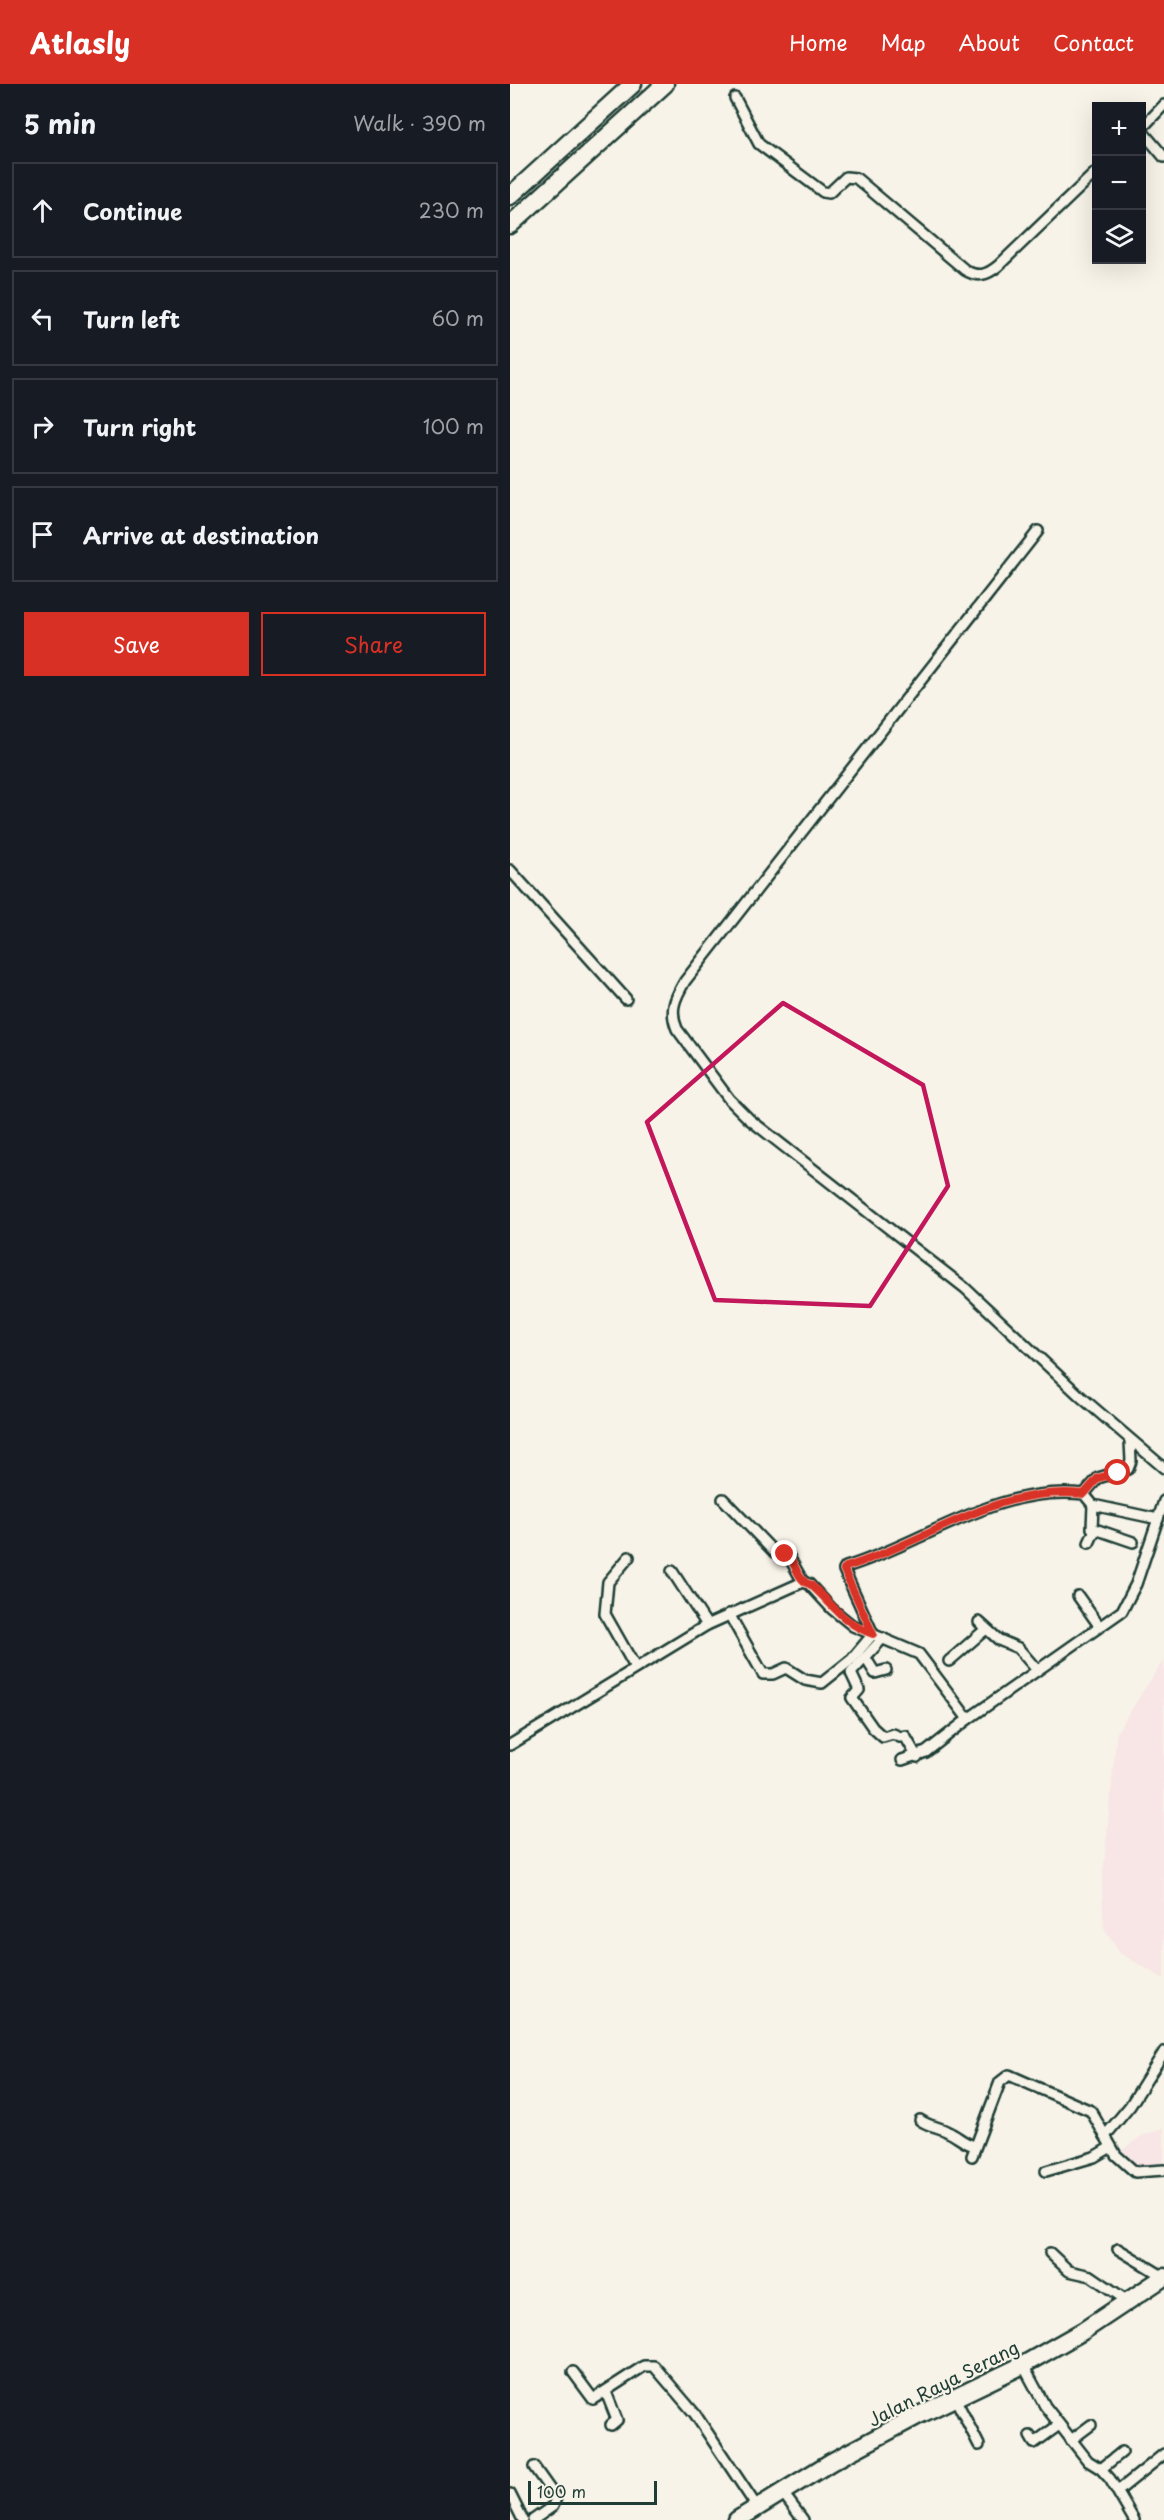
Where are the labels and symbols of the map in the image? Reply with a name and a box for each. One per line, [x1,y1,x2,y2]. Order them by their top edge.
route start [1104,1459,1130,1485]
route end [771,1540,797,1566]
street label: Jalan Raya Serang [863,2333,1023,2433]
scale bar [528,2478,657,2506]

